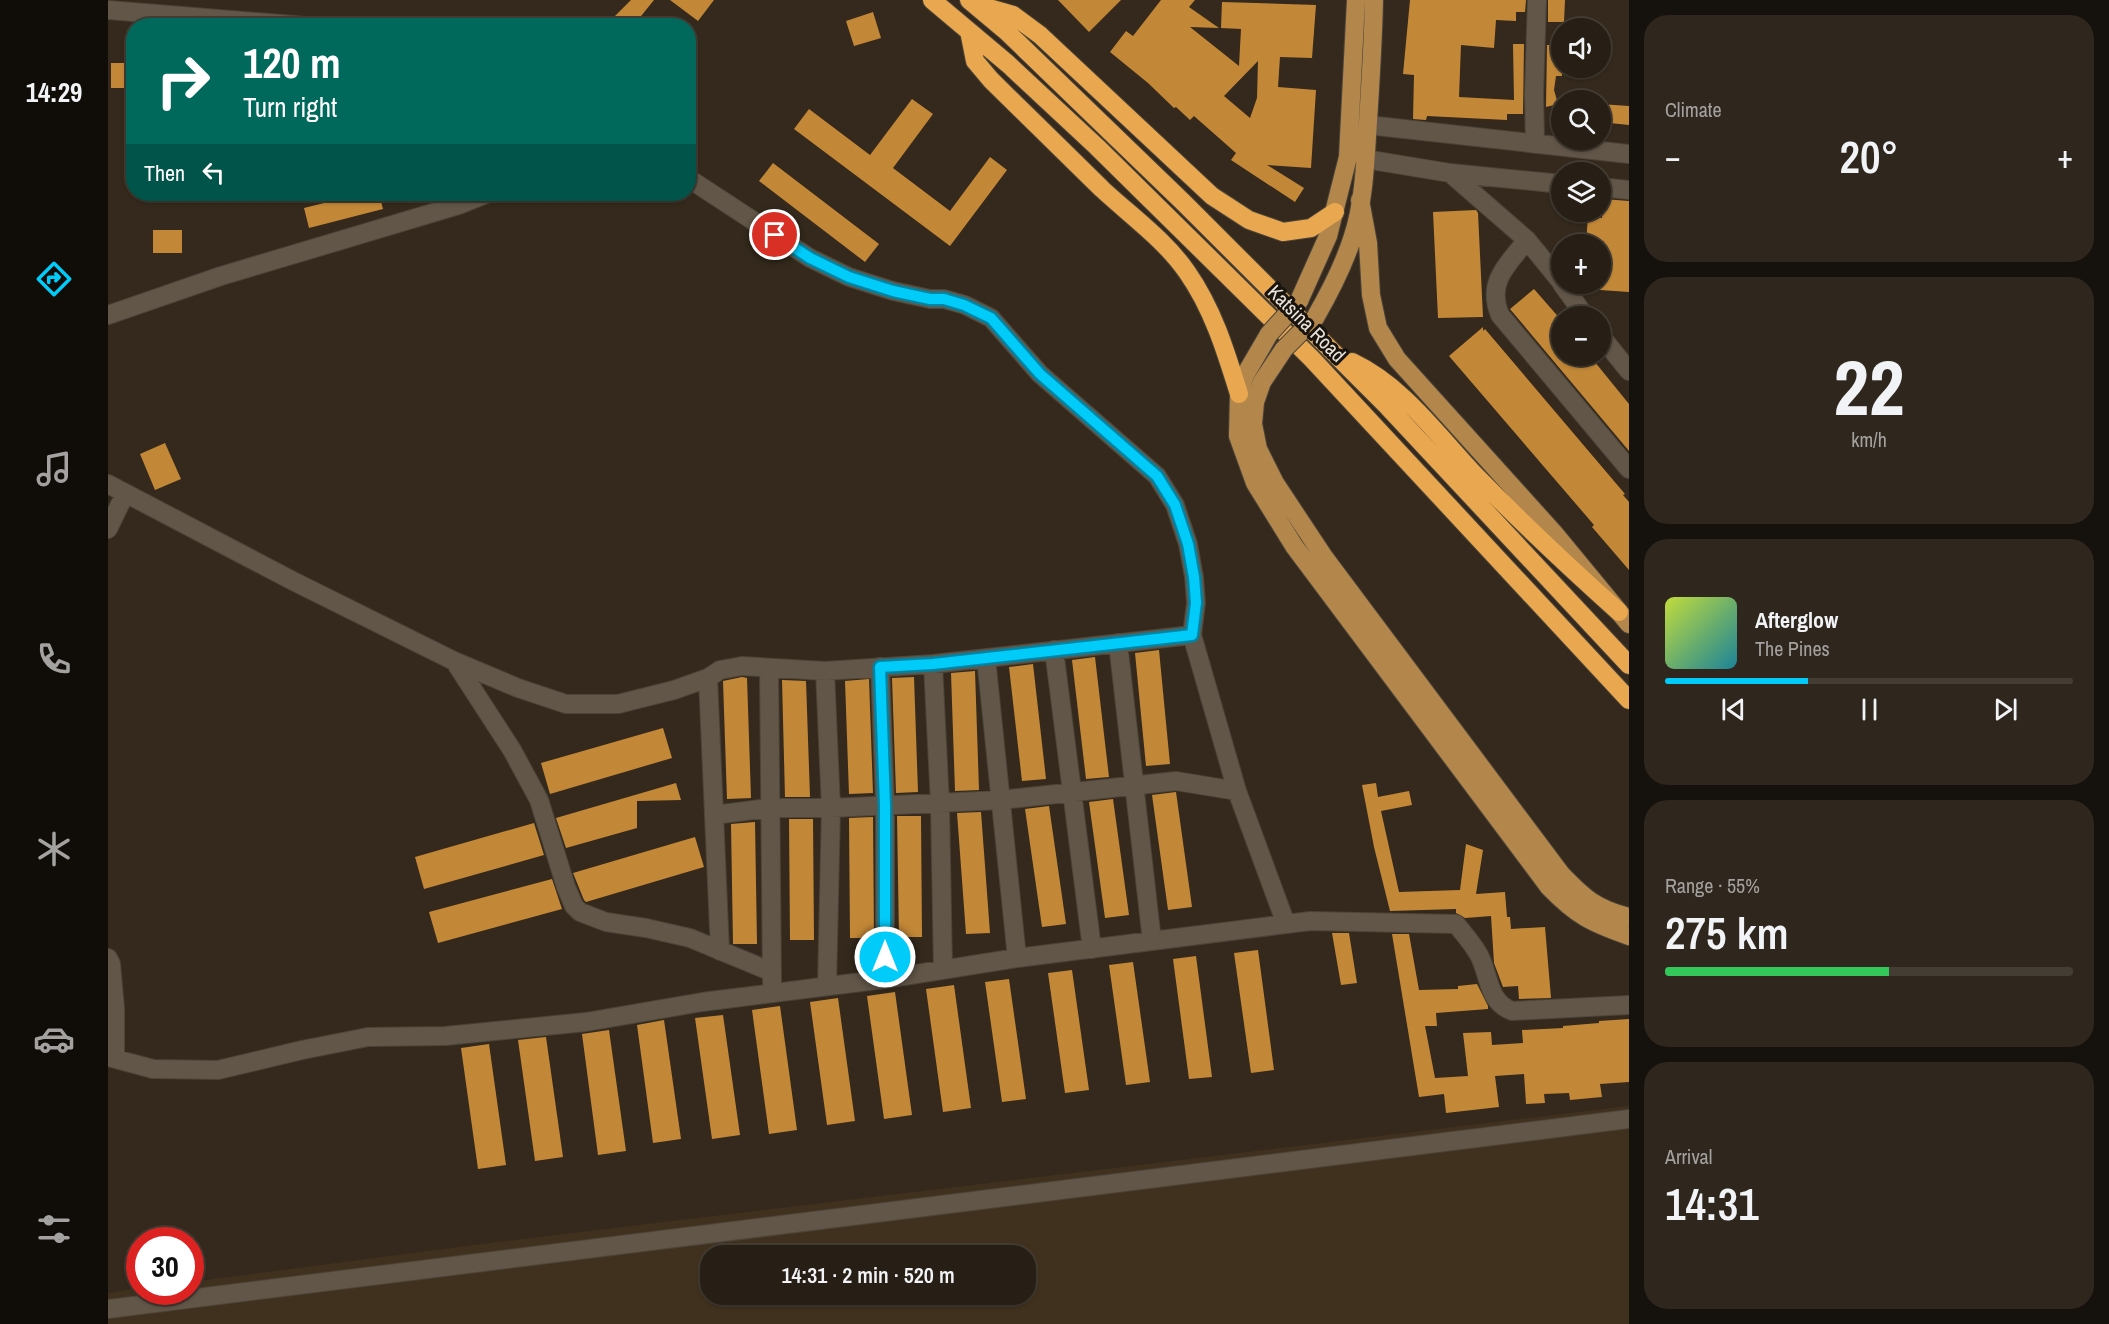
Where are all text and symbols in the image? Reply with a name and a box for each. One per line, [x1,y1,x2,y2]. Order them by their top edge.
map controls [1551,18,1611,366]
button: sound [1551,18,1611,78]
text: 120 m [243,35,341,91]
icon: right [144,42,222,120]
text: 14:29 [26,74,82,110]
text: Turn right [243,89,337,125]
button: search [1551,90,1611,150]
text: Climate [1665,96,1722,123]
text: 20° [1839,126,1899,187]
text: − [1665,134,1681,178]
text: + [2057,134,2073,178]
icon: left [197,156,230,189]
text: Then [144,158,185,188]
button: layers [1551,162,1611,222]
pin [749,209,800,260]
icon: arrive [758,218,791,251]
button: + [1551,234,1611,294]
icon: directions [33,258,75,300]
street label: Katsina Road [1262,278,1352,368]
button: − [1551,306,1611,366]
text: 22 [1833,334,1905,439]
text: km/h [1851,426,1887,453]
icon: music [33,448,75,490]
text: Afterglow [1755,605,1838,635]
text: The Pines [1755,635,1830,662]
icon: phone [33,638,75,680]
icon: previous [1717,693,1750,726]
icon: pause [1853,693,1886,726]
icon: next [1989,693,2022,726]
icon: climate [33,828,75,870]
text: Range · 55% [1665,872,1760,899]
text: 275 km [1665,902,1789,963]
position arrow [853,925,917,989]
icon: car [33,1018,75,1060]
text: Arrival [1665,1143,1712,1170]
text: 14:31 [1665,1173,1759,1234]
icon: filters [33,1208,75,1250]
speed limit sign: 30 [126,1227,204,1305]
text: 14:31 · 2 min · 520 m [781,1260,955,1290]

